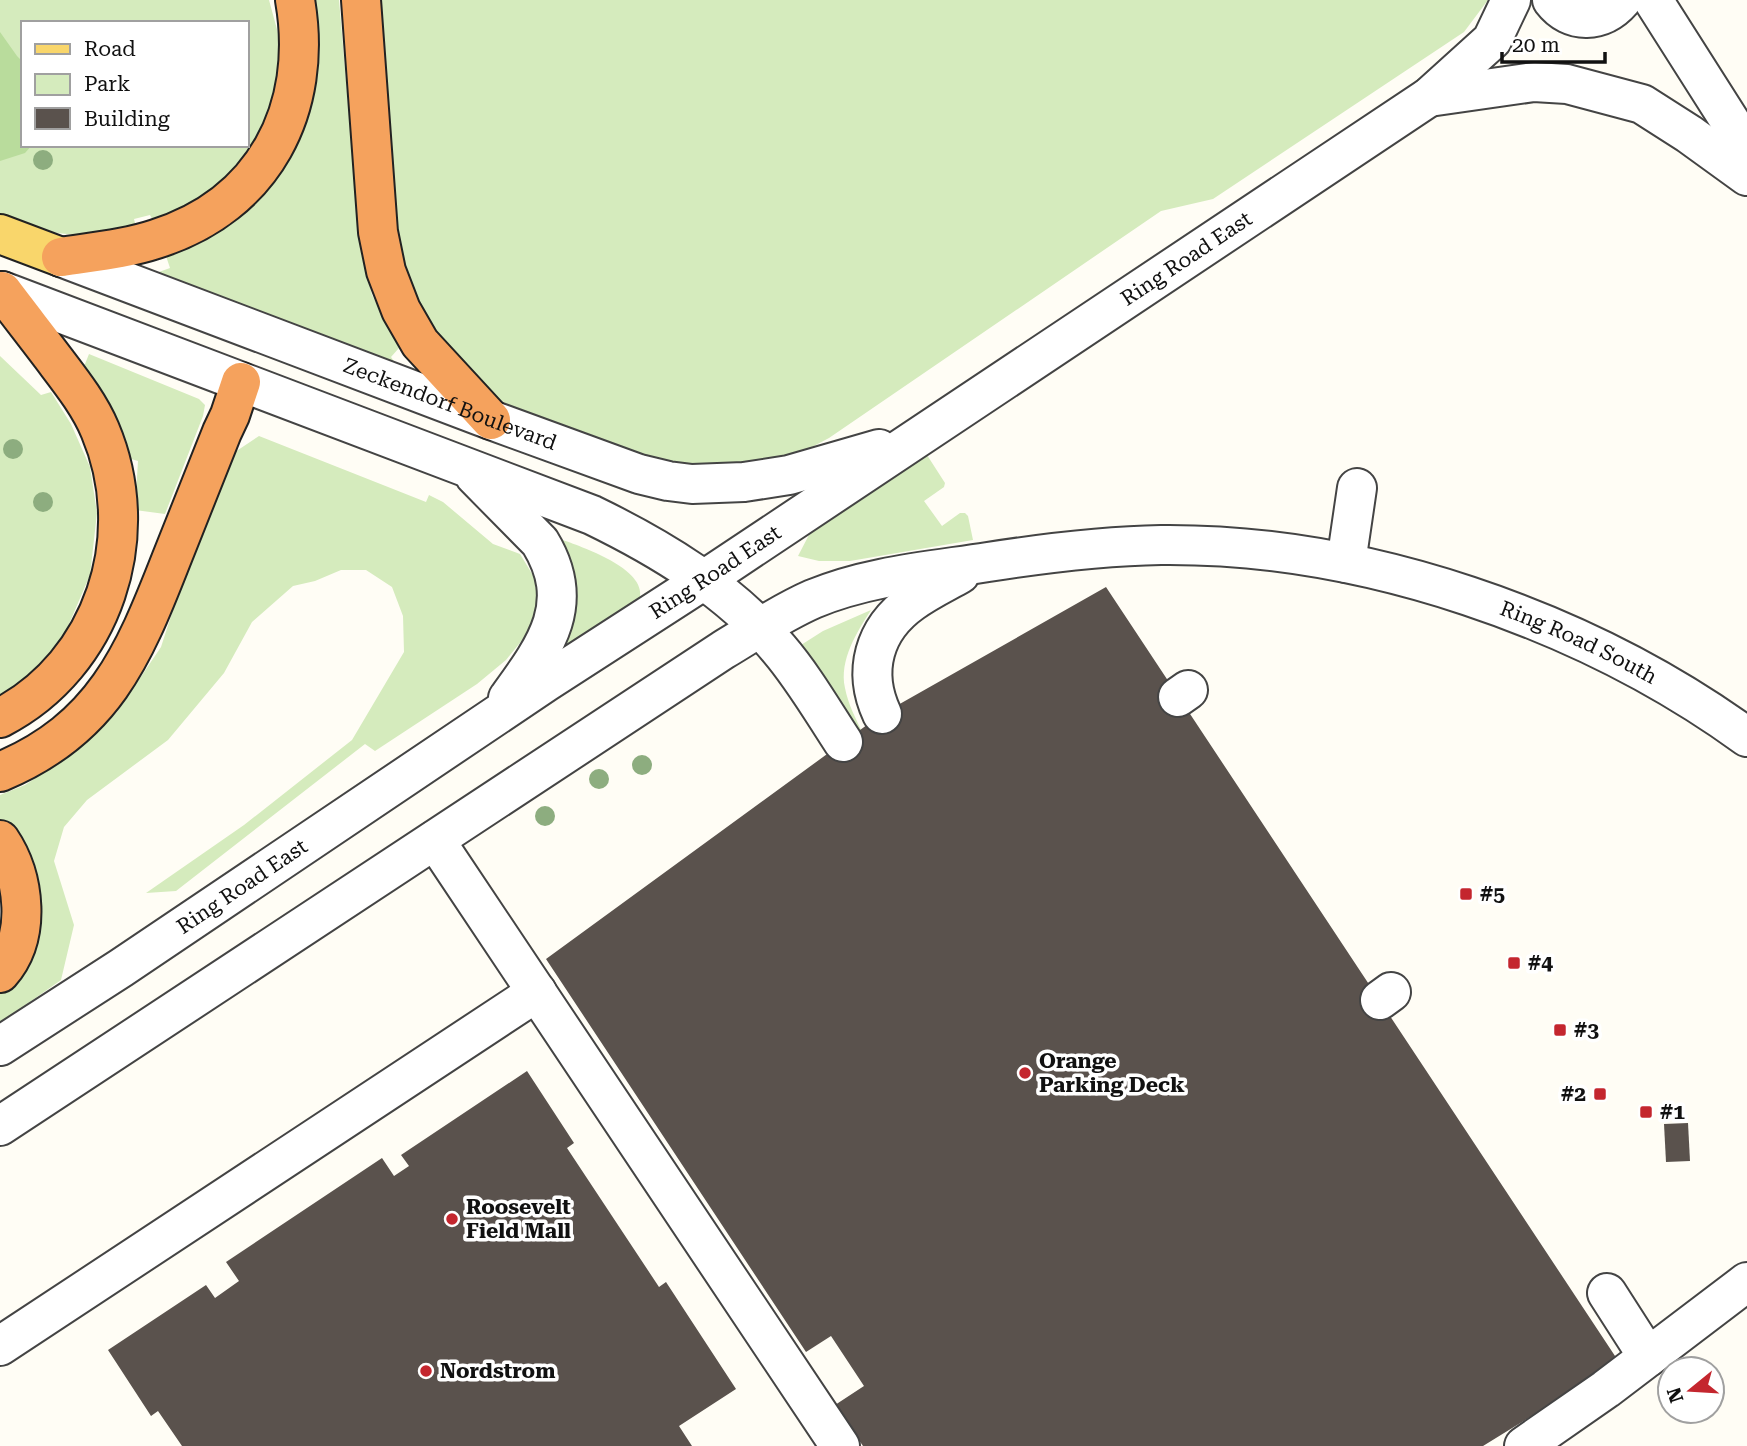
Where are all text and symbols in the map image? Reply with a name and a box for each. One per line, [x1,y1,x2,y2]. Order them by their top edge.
legend [21,21,248,147]
scale bar [1502,21,1605,65]
text: 20 m [1512,33,1560,57]
text: Road [84,37,136,61]
text: Park [84,72,130,96]
text: Building [84,107,170,131]
street label: Ring Road East [1117,206,1256,311]
street label: Zeckendorf Boulevard [340,353,561,455]
street label: Ring Road East [645,520,785,624]
street label: Ring Road South [1497,596,1661,689]
street label: Ring Road East [172,834,312,939]
place label: #5 [1480,882,1505,906]
marker: #5 [1458,886,1474,902]
place label: #4 [1528,951,1553,975]
marker: #4 [1506,955,1522,971]
place label: #3 [1574,1018,1599,1042]
marker: #3 [1552,1022,1568,1038]
place label: Orange Parking Deck [1039,1049,1185,1097]
marker: Orange Parking Deck [1017,1065,1033,1081]
place label: #2 [1561,1082,1586,1106]
marker: #2 [1592,1086,1608,1102]
place label: #1 [1660,1100,1685,1124]
marker: #1 [1638,1104,1654,1120]
place label: Roosevelt Field Mall [466,1195,571,1243]
marker: Roosevelt Field Mall [444,1211,460,1227]
north arrow [1656,1355,1726,1425]
place label: Nordstrom [440,1359,555,1383]
marker: Nordstrom [418,1363,434,1379]
text: N [1662,1384,1689,1406]

